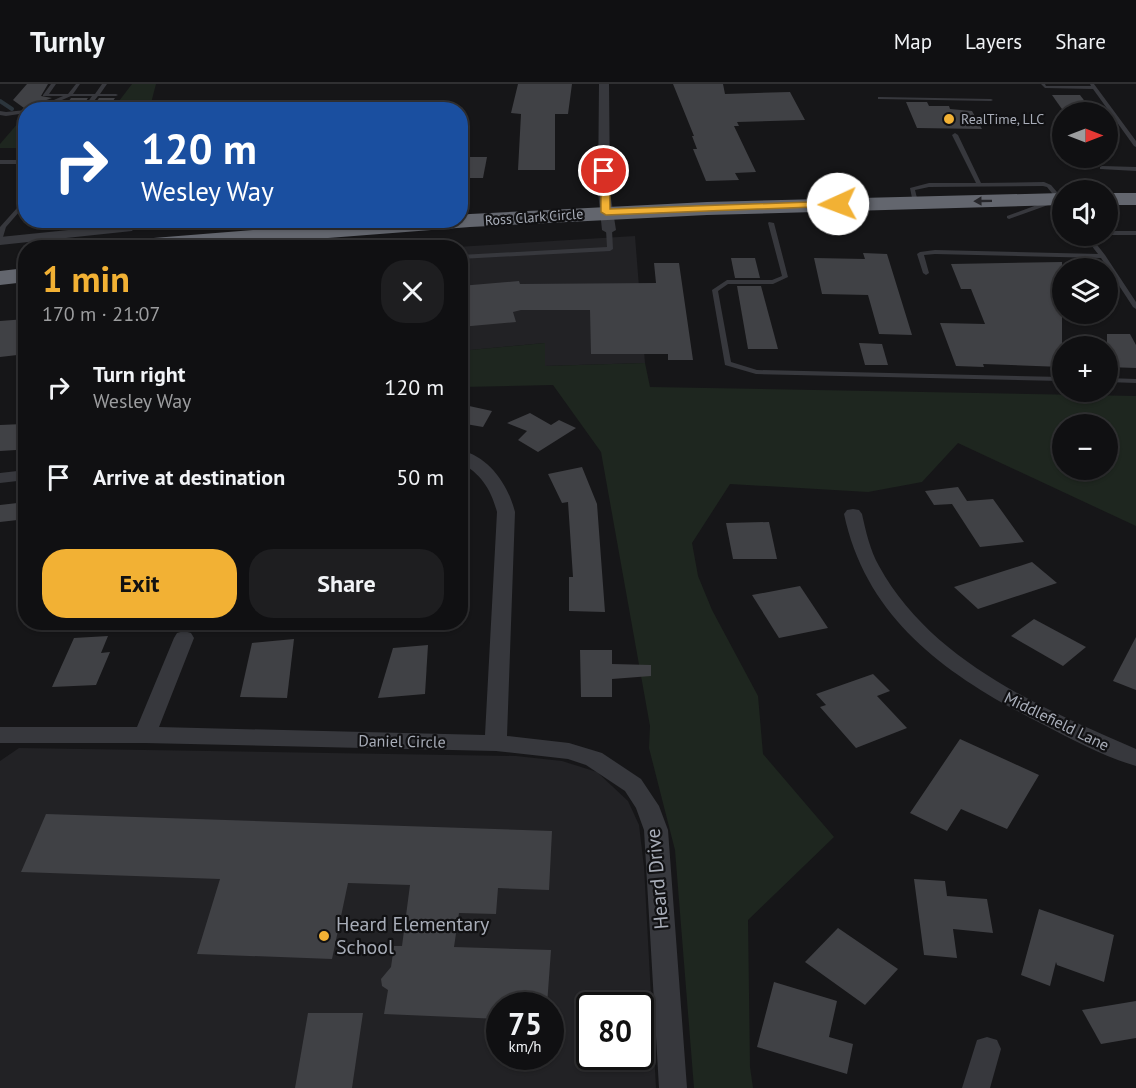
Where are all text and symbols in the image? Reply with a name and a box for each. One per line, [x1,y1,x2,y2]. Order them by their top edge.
text: Turnly [30,23,105,60]
text: Map [894,28,932,55]
text: Layers [965,28,1022,55]
text: Share [1055,28,1106,55]
north arrow [1052,102,1118,168]
map controls [1052,102,1118,480]
place label: RealTime, LLC [961,110,1044,128]
marker: RealTime, LLC [942,112,956,126]
text: 120 m [141,121,257,176]
icon: right [42,126,120,204]
pin [578,145,629,196]
icon: arrive [587,154,620,187]
position arrow [806,172,870,236]
text: Wesley Way [141,174,274,208]
button: sound [1052,180,1118,246]
one-way arrow [973,196,992,206]
street label: Ross Clark Circle [484,205,584,229]
text: 1 min [42,255,130,302]
button: layers [1052,258,1118,324]
button: close [381,260,444,323]
text: 170 m · 21:07 [42,301,160,327]
button: + [1052,336,1118,402]
text: Turn right [93,360,185,388]
icon: right [42,371,75,404]
text: 120 m [384,373,444,401]
text: Wesley Way [93,388,191,414]
button: − [1052,414,1118,480]
icon: arrive [42,461,75,494]
text: Arrive at destination [93,463,285,491]
text: 50 m [396,463,444,491]
button: Exit [42,549,237,618]
button: Share [249,549,444,618]
street label: Middlefield Lane [1001,687,1113,755]
street label: Daniel Circle [358,730,446,752]
street label: Heard Drive [640,827,674,931]
place label: Heard Elementary School [336,911,490,960]
marker: Heard Elementary School [317,929,331,943]
speed limit sign: 80 [576,992,654,1070]
text: 75 [508,1004,542,1043]
text: km/h [509,1037,541,1056]

